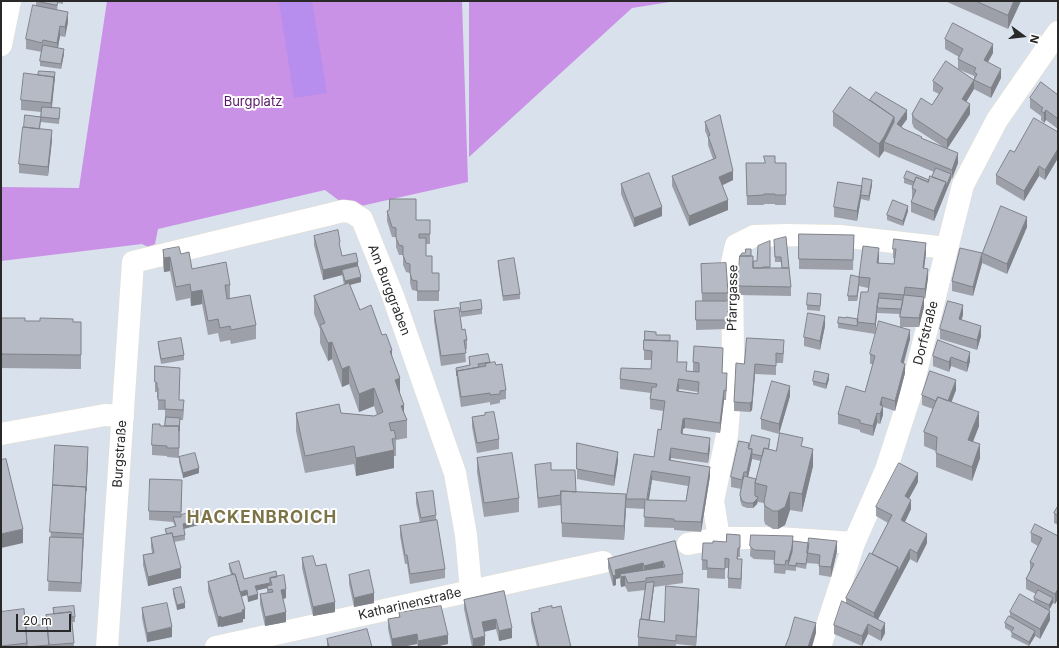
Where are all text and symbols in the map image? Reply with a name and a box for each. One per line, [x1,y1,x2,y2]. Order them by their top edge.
north arrow [1003,16,1043,56]
text: N [1027,33,1042,45]
park label: Burgplatz [224,94,282,110]
street label: Am Burggraben [364,242,414,338]
street label: Pfarrgasse [725,265,741,331]
street label: Dorfstraße [910,299,942,367]
street label: Burgstraße [110,420,130,488]
district label: HACKENBROICH [187,508,337,528]
street label: Katharinenstraße [357,585,463,623]
scale bar [18,606,73,632]
text: 20 m [23,613,52,628]

